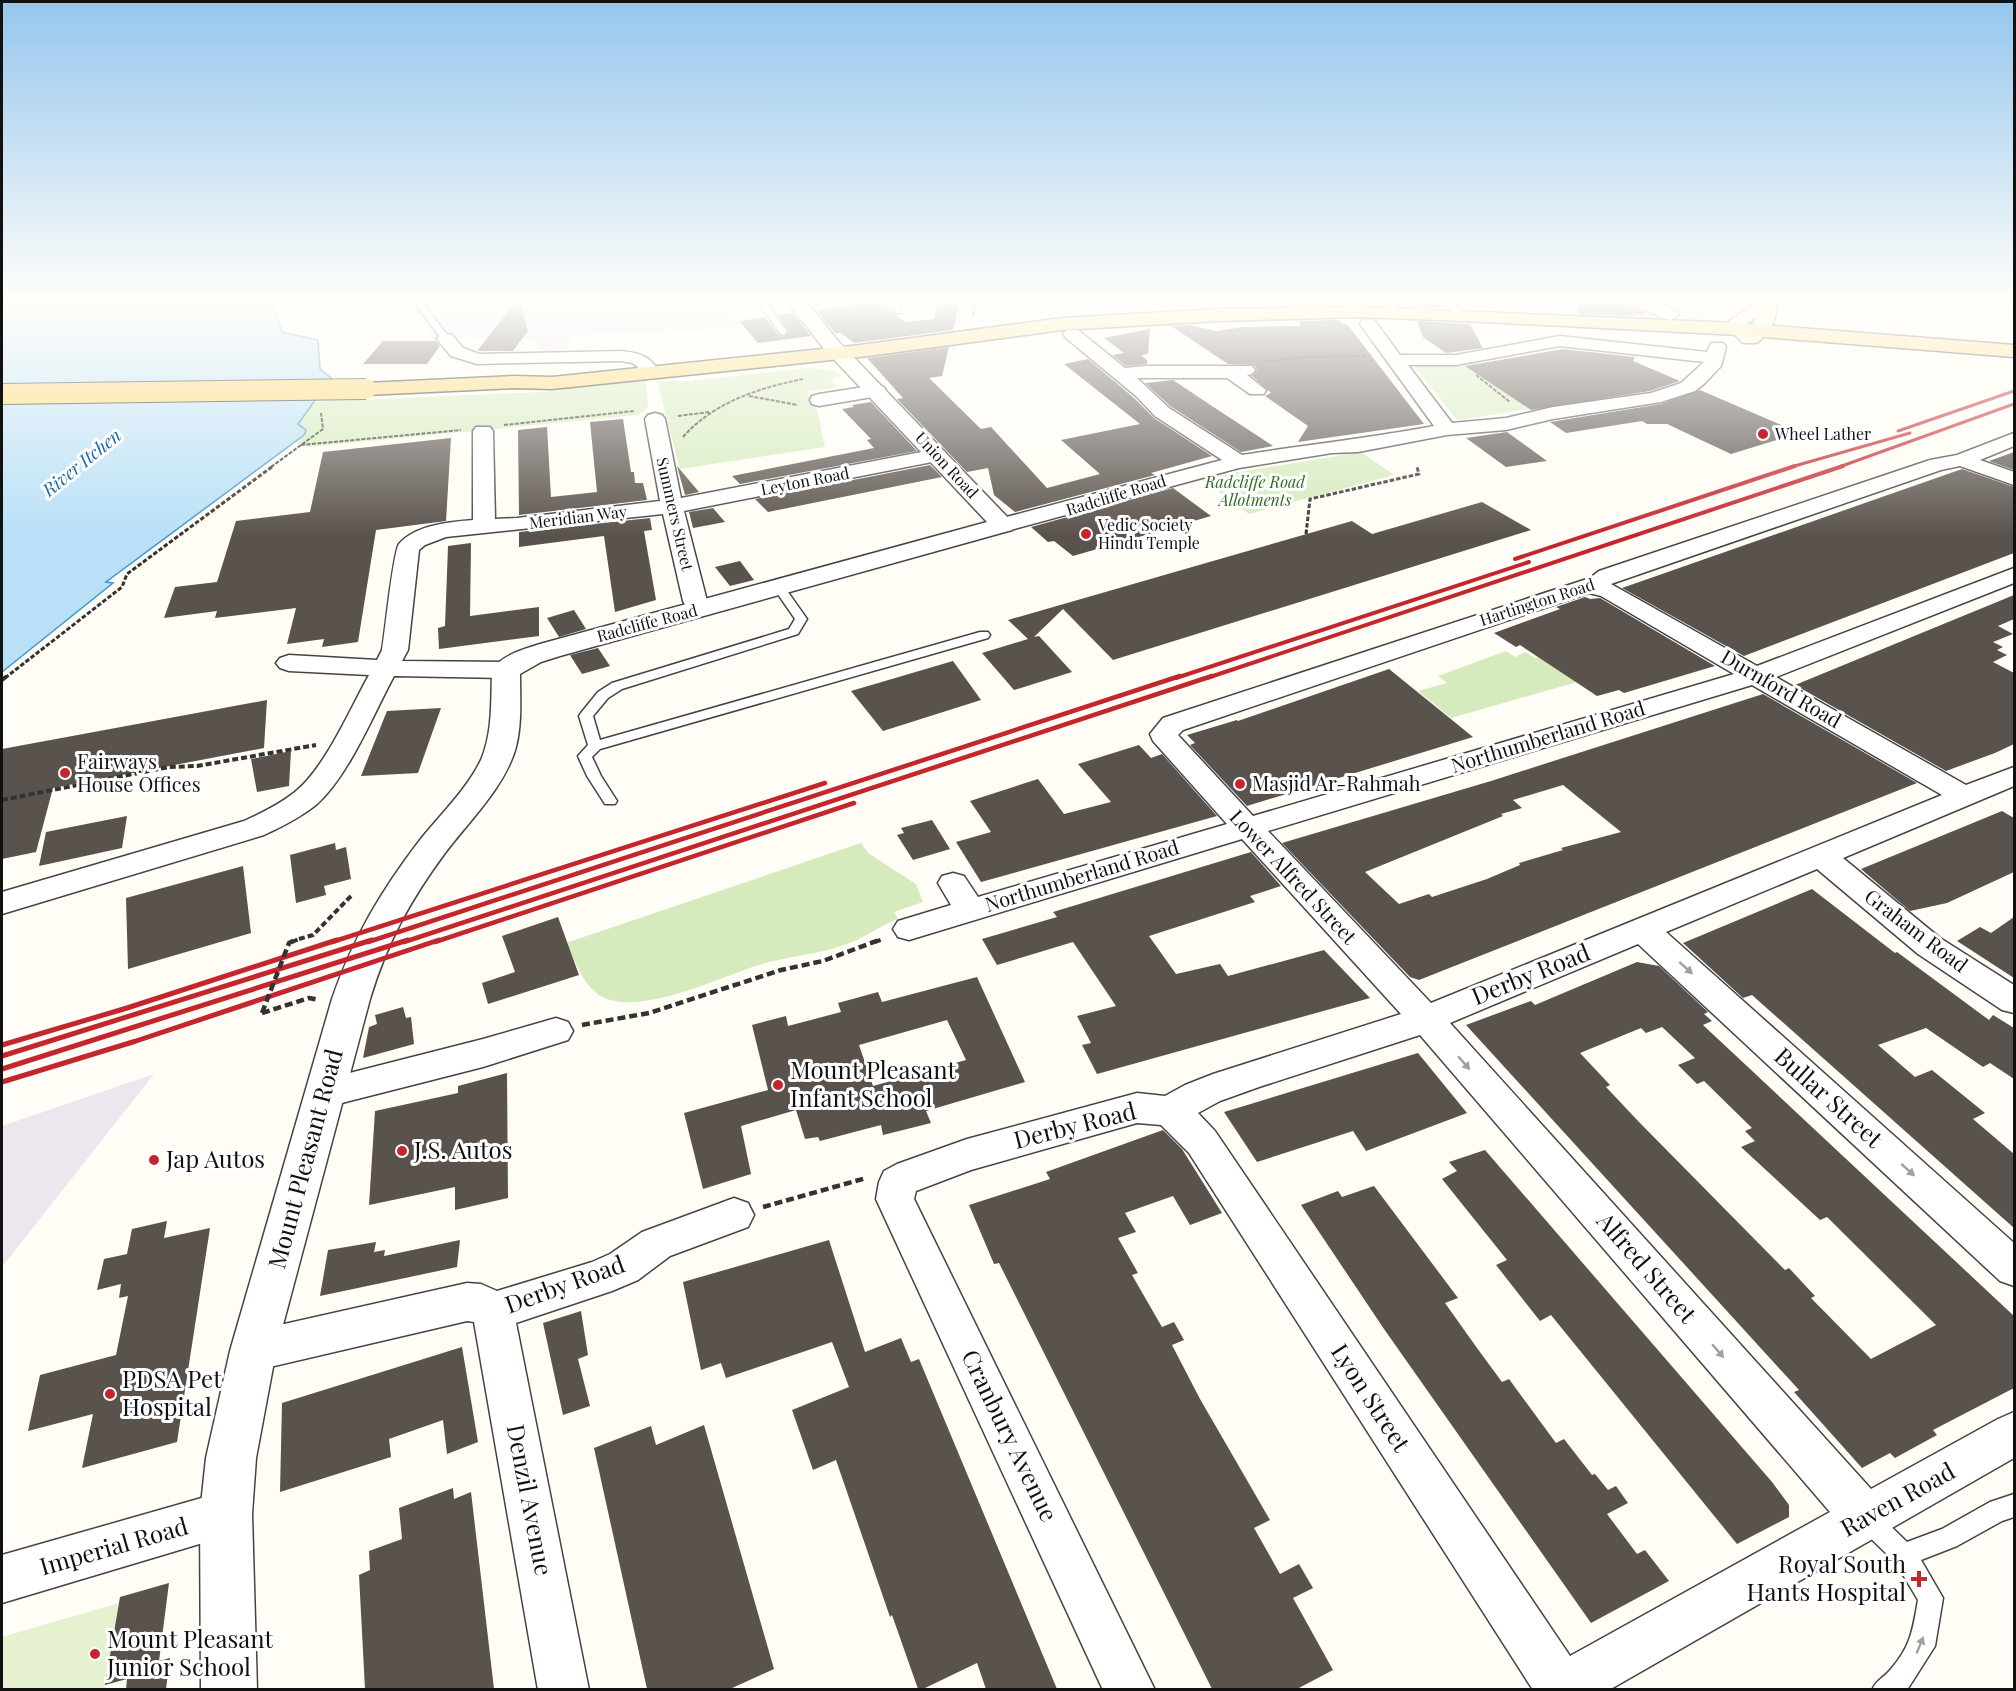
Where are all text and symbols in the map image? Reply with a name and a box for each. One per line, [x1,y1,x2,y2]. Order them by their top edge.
water label: River Itchen [36,423,126,502]
place label: Wheel Lather [1774,423,1871,444]
street label: Union Road [911,427,984,502]
marker: Wheel Lather [1756,427,1770,441]
street label: Summers Street [652,455,699,573]
street label: Leyton Road [759,462,851,499]
street label: Radcliffe Road [1063,469,1168,520]
park label: Radcliffe Road Allotments [1204,471,1306,510]
street label: Meridian Way [528,500,628,533]
place label: Vedic Society Hindu Temple [1097,514,1200,553]
marker: Vedic Society Hindu Temple [1079,527,1093,541]
street label: Hartington Road [1477,573,1597,630]
street label: Radcliffe Road [594,599,699,646]
street label: Durnford Road [1717,642,1847,733]
street label: Northumberland Road [1447,693,1648,778]
place label: Fairways House Offices [77,747,201,797]
marker: Fairways House Offices [58,766,72,780]
place label: Masjid Ar-Rahmah [1252,769,1421,796]
marker: Masjid Ar-Rahmah [1233,777,1247,791]
street label: Lower Alfred Street [1225,803,1364,950]
street label: Northumberland Road [981,832,1182,917]
street label: Graham Road [1860,882,1974,978]
street label: Derby Road [1466,935,1594,1011]
one-way arrow [1678,961,1693,975]
street label: Bullar Street [1768,1039,1891,1154]
street label: Mount Pleasant Road [259,1045,349,1272]
place label: Mount Pleasant Infant School [790,1053,957,1113]
one-way arrow [1457,1055,1471,1070]
marker: Mount Pleasant Infant School [771,1078,785,1092]
street label: Derby Road [1010,1093,1139,1155]
place label: J.S. Autos [413,1133,512,1165]
place label: Jap Autos [165,1142,265,1174]
marker: J.S. Autos [395,1144,409,1158]
marker: Jap Autos [147,1153,161,1167]
one-way arrow [1900,1163,1915,1177]
street label: Alfred Street [1590,1204,1705,1329]
street label: Derby Road [500,1247,629,1320]
street label: Lyon Street [1325,1337,1419,1457]
one-way arrow [1711,1343,1725,1358]
street label: Cranbury Avenue [955,1344,1066,1526]
place label: PDSA Pet Hospital [122,1362,222,1422]
marker: PDSA Pet Hospital [103,1387,117,1401]
street label: Denzil Avenue [501,1421,561,1578]
street label: Raven Road [1834,1454,1960,1543]
street label: Imperial Road [36,1509,191,1581]
place label: Royal South Hants Hospital [1747,1547,1906,1607]
marker: Royal South Hants Hospital [1910,1570,1928,1588]
place label: Mount Pleasant Junior School [106,1622,274,1682]
one-way arrow [1916,1636,1926,1654]
marker: Mount Pleasant Junior School [88,1647,102,1661]

